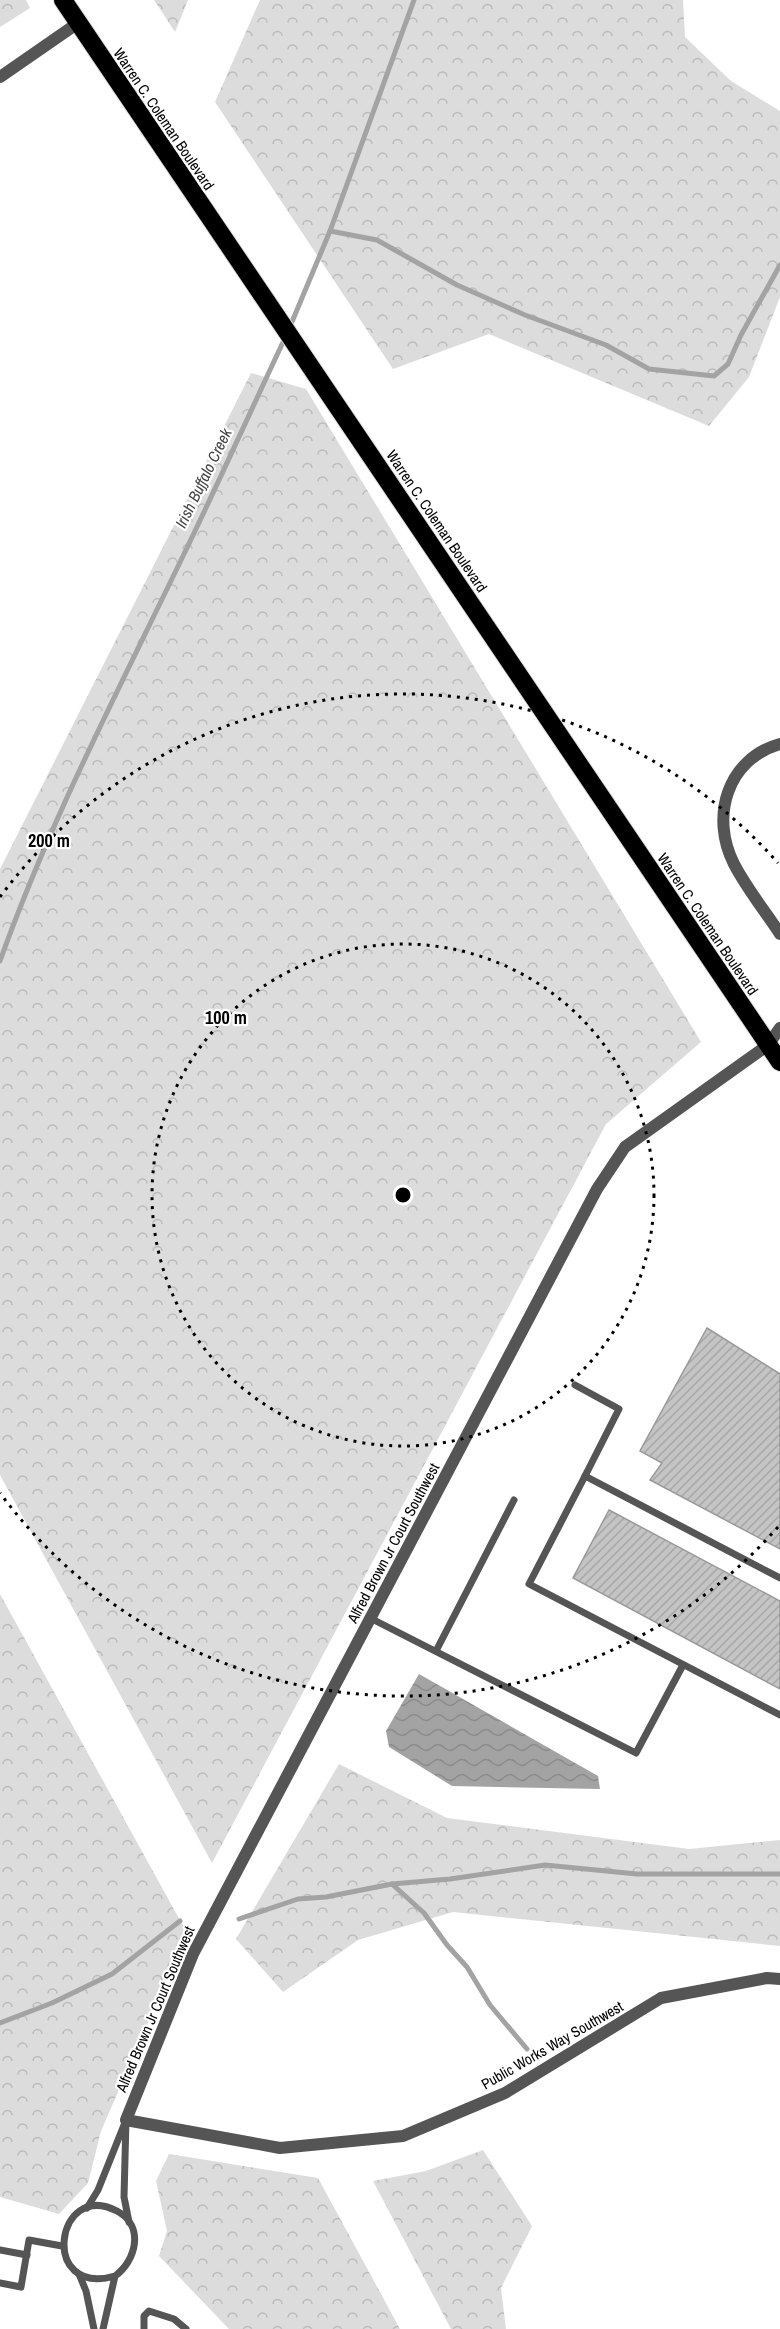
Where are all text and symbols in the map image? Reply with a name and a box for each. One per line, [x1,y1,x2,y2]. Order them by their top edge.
street label: Warren C. Coleman Boulevard [109,44,219,194]
water label: Irish Buffalo Creek [169,424,237,532]
street label: Warren C. Coleman Boulevard [382,446,492,596]
text: 200 m [28,828,70,853]
street label: Warren C. Coleman Boulevard [653,849,763,999]
text: 100 m [205,1005,247,1030]
centre of rings [393,1185,413,1205]
street label: Alfred Brown Jr Court Southwest [341,1459,444,1628]
street label: Alfred Brown Jr Court Southwest [110,1922,200,2096]
street label: Public Works Way Southwest [477,1995,627,2094]

